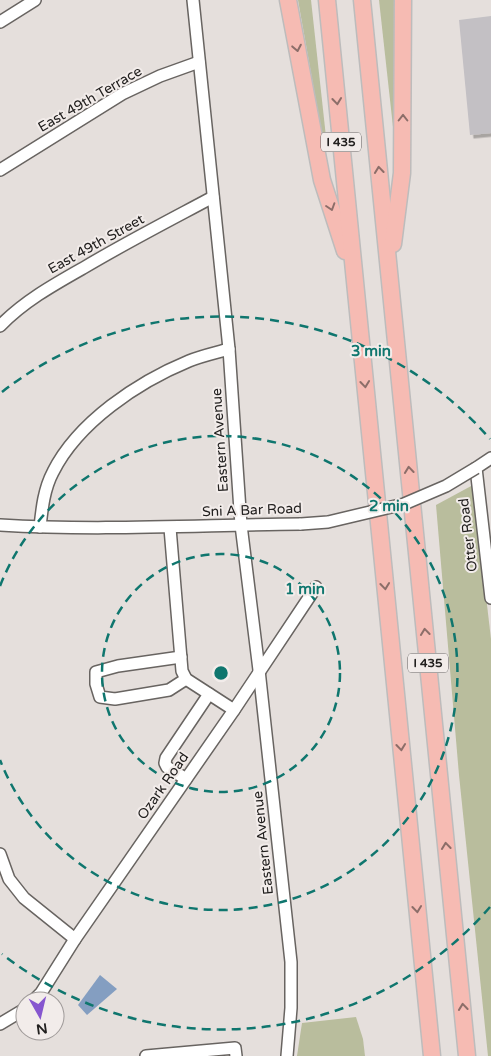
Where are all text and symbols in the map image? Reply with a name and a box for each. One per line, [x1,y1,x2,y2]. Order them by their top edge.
one-way arrow [291,43,302,52]
street label: East 49th Terrace [35,62,145,136]
one-way arrow [331,97,342,105]
one-way arrow [398,113,408,121]
road number: I 435 [321,132,361,152]
one-way arrow [374,166,385,174]
one-way arrow [325,202,335,210]
street label: East 49th Street [45,210,148,277]
text: 3 min [351,342,391,360]
one-way arrow [359,380,370,388]
street label: Eastern Avenue [208,387,232,493]
one-way arrow [404,466,415,474]
text: 2 min [369,497,409,515]
street label: Otter Road [455,497,481,573]
street label: Sni A Bar Road [202,500,302,520]
text: 1 min [285,580,325,598]
one-way arrow [379,582,390,590]
one-way arrow [420,628,431,636]
road number: I 435 [408,654,448,672]
centre of rings [212,664,230,682]
one-way arrow [395,744,406,752]
street label: Ozark Road [134,749,192,823]
street label: Eastern Avenue [249,790,277,896]
one-way arrow [441,841,452,849]
one-way arrow [411,905,422,913]
north arrow [15,991,65,1041]
one-way arrow [457,1003,468,1011]
text: N [35,1019,48,1038]

